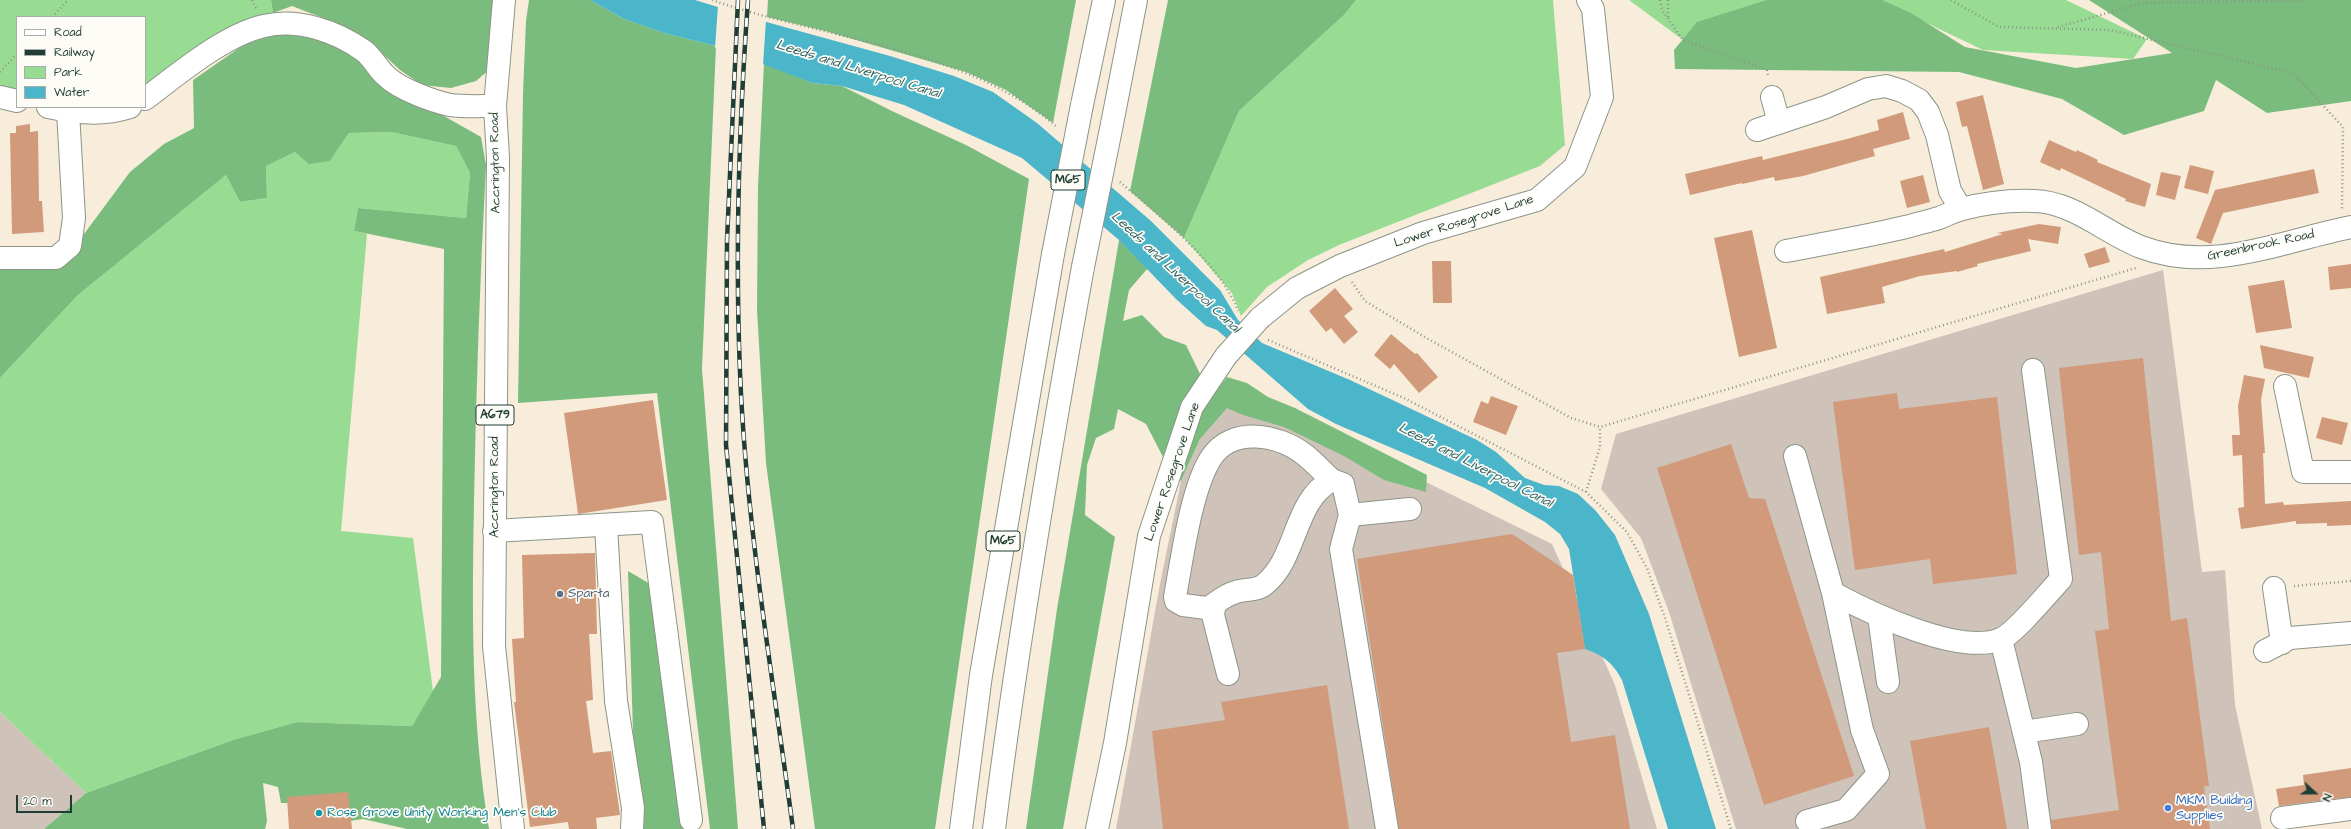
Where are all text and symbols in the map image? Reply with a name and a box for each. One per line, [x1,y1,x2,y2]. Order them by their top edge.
legend [16,16,146,108]
text: Road [54,24,82,41]
water label: Leeds and Liverpool Canal [774,37,942,103]
text: Railway [54,44,95,61]
text: Park [54,64,82,81]
text: Water [54,84,89,101]
street label: Accrington Road [487,112,505,214]
road number: M65 [1051,170,1085,190]
street label: Lower Rosegrove Lane [1392,192,1536,252]
water label: Leeds and Liverpool Canal [1107,209,1243,337]
street label: Greenbrook Road [2206,227,2316,265]
street label: Lower Rosegrove Lane [1142,401,1204,543]
road number: A679 [476,405,514,425]
water label: Leeds and Liverpool Canal [1395,420,1555,512]
street label: Accrington Road [487,436,503,538]
road number: M65 [986,531,1020,551]
place label: Sparta [568,586,609,602]
marker: Sparta [555,589,565,599]
north arrow [2295,773,2335,813]
scale bar [18,787,74,813]
text: N [2318,792,2335,803]
text: 20 m [23,793,52,810]
place label: MKM Building Supplies [2176,793,2252,824]
marker: MKM Building Supplies [2163,803,2173,813]
place label: Rose Grove Unity Working Men's Club [327,805,557,821]
marker: Rose Grove Unity Working Men's Club [314,808,324,818]

